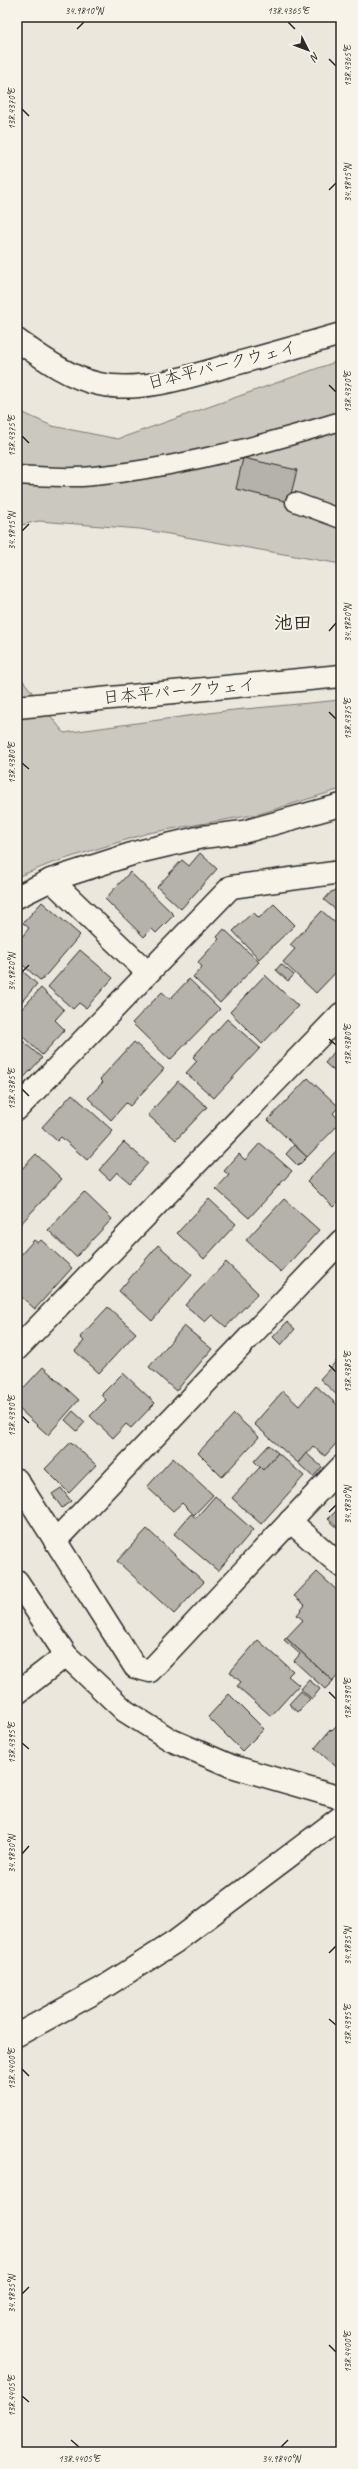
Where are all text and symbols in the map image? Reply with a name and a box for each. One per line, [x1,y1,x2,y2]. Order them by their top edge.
text: 34.9810°N [65,4,105,17]
text: 138.4365°E [267,4,311,17]
north arrow [288,30,328,70]
text: 138.4365°E [341,43,354,87]
text: N [306,49,323,66]
text: 138.4370°E [5,86,18,130]
text: 34.9815°N [341,162,354,202]
street label: 日本平パークウェイ [145,336,299,394]
text: 138.4370°E [341,369,354,413]
text: 138.4375°E [5,413,18,457]
text: 34.9815°N [5,510,18,550]
text: 34.9820°N [341,602,354,642]
district label: 池田 [274,611,312,635]
street label: 日本平パークウェイ [102,674,256,708]
text: 138.4375°E [341,696,354,740]
text: 138.4380°E [5,740,18,784]
text: 34.9820°N [5,951,18,991]
text: 138.4380°E [341,1022,354,1066]
text: 138.4385°E [5,1066,18,1110]
text: 138.4385°E [341,1349,354,1393]
text: 138.4390°E [5,1393,18,1437]
text: 34.9830°N [341,1484,354,1524]
text: 138.4390°E [341,1676,354,1720]
text: 138.4395°E [5,1720,18,1764]
text: 34.9830°N [5,1833,18,1873]
text: 34.9835°N [341,1925,354,1965]
text: 138.4395°E [341,2002,354,2046]
text: 138.4400°E [5,2046,18,2090]
text: 34.9835°N [5,2273,18,2313]
text: 138.4400°E [341,2329,354,2373]
text: 138.4405°E [5,2373,18,2417]
text: 138.4405°E [58,2452,102,2465]
text: 34.9840°N [262,2452,302,2465]

